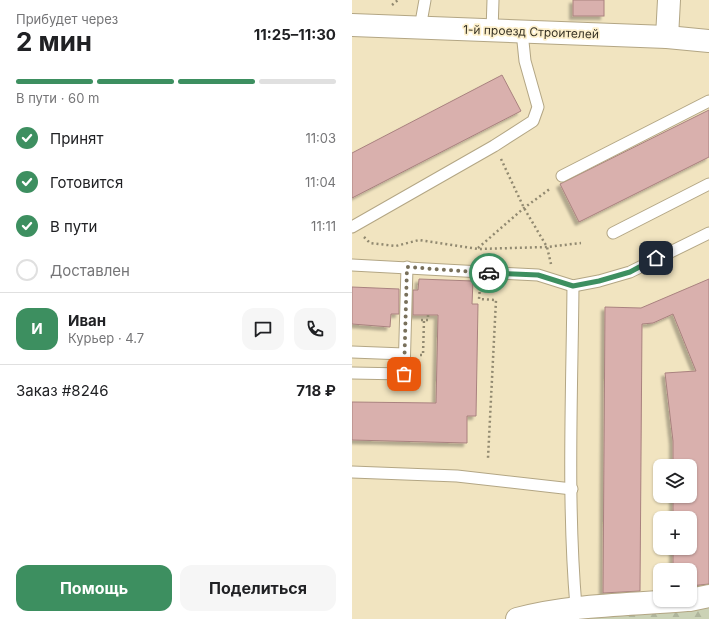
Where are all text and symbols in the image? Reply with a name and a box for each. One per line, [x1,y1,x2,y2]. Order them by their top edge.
text: Прибудет через [16,11,118,27]
street label: 1-й проезд Строителей [463,22,599,41]
text: 11:25–11:30 [254,25,336,44]
text: 2 мин [16,26,92,57]
text: В пути · 60 m [16,90,99,106]
icon: check [16,127,38,149]
text: Принят [50,129,103,148]
text: 11:03 [305,130,336,146]
icon: check [16,171,38,193]
text: Готовится [50,173,123,192]
text: 11:04 [305,174,336,190]
icon: check [16,215,38,237]
text: В пути [50,217,97,236]
text: 11:11 [311,218,336,234]
pin [639,241,673,275]
icon: home [645,247,667,269]
courier [469,253,509,293]
text: Доставлен [50,261,130,280]
icon: car [478,262,500,284]
button: chat [242,308,284,350]
button: phone [294,308,336,350]
text: Иван [68,311,106,330]
text: И [31,319,43,338]
text: Курьер · 4.7 [68,330,144,346]
pin [387,357,421,391]
icon: bag [393,363,415,385]
text: Заказ #8246 [16,381,109,400]
text: 718 ₽ [296,381,336,400]
map controls [653,459,697,607]
button: layers [653,459,697,503]
button: + [653,511,697,555]
button: − [653,563,697,607]
button: Помощь [16,565,172,611]
button: Поделиться [180,565,336,611]

